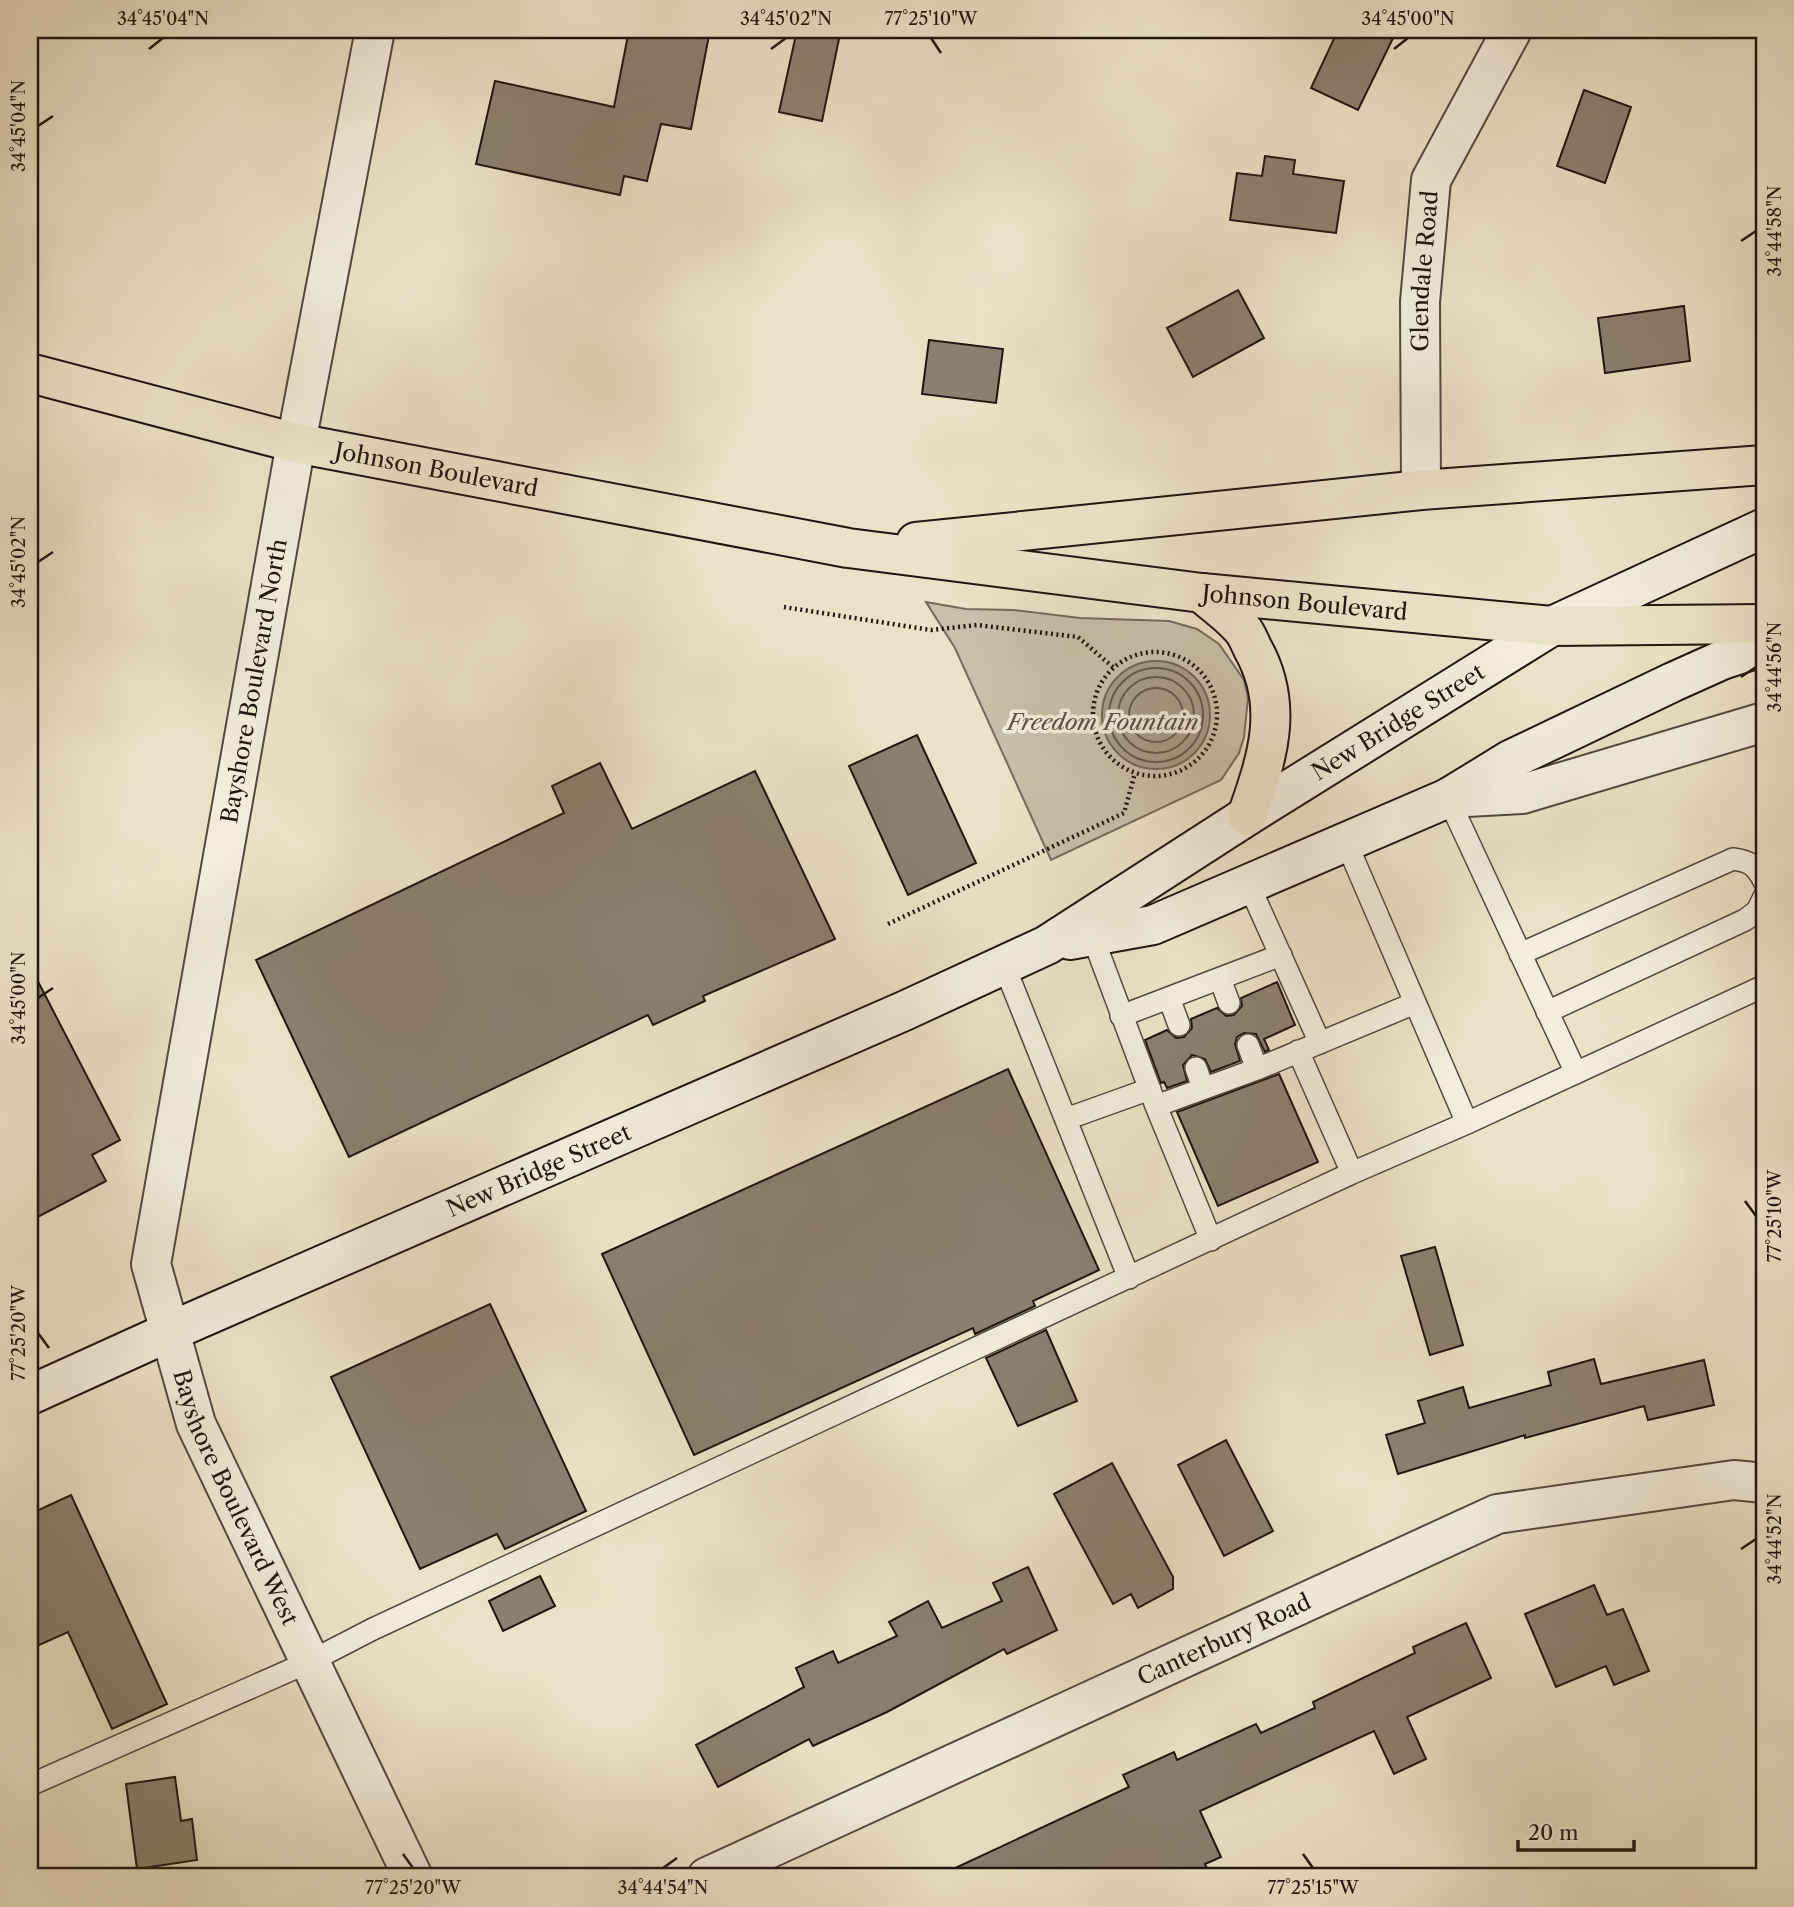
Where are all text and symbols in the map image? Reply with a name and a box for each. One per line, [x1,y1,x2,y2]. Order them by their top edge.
text: 34°45'04"N [117,8,209,30]
text: 34°45'02"N [740,8,832,30]
text: 77°25'10"W [884,8,979,30]
text: 34°45'00"N [1361,8,1455,30]
text: 34°45'04"N [8,80,30,172]
text: 34°44'58"N [1764,185,1786,277]
street label: Glendale Road [1406,189,1444,352]
street label: Johnson Boulevard [329,436,540,503]
text: 34°45'02"N [8,516,30,608]
street label: Bayshore Boulevard North [215,536,293,826]
street label: Johnson Boulevard [1198,579,1409,626]
text: 34°44'56"N [1764,621,1786,712]
street label: New Bridge Street [1306,658,1490,786]
park label: Freedom Fountain [1005,708,1199,736]
text: 34°45'00"N [8,951,30,1045]
street label: New Bridge Street [442,1118,635,1223]
text: 77°25'10"W [1764,1168,1786,1263]
text: 77°25'20"W [8,1284,30,1381]
street label: Bayshore Boulevard West [167,1366,304,1630]
text: 34°44'52"N [1764,1493,1786,1585]
street label: Canterbury Road [1133,1587,1315,1691]
scale bar [1518,1809,1633,1853]
text: 20 m [1528,1820,1579,1845]
text: 77°25'20"W [365,1877,462,1899]
text: 34°44'54"N [618,1877,709,1899]
text: 77°25'15"W [1267,1877,1360,1899]

